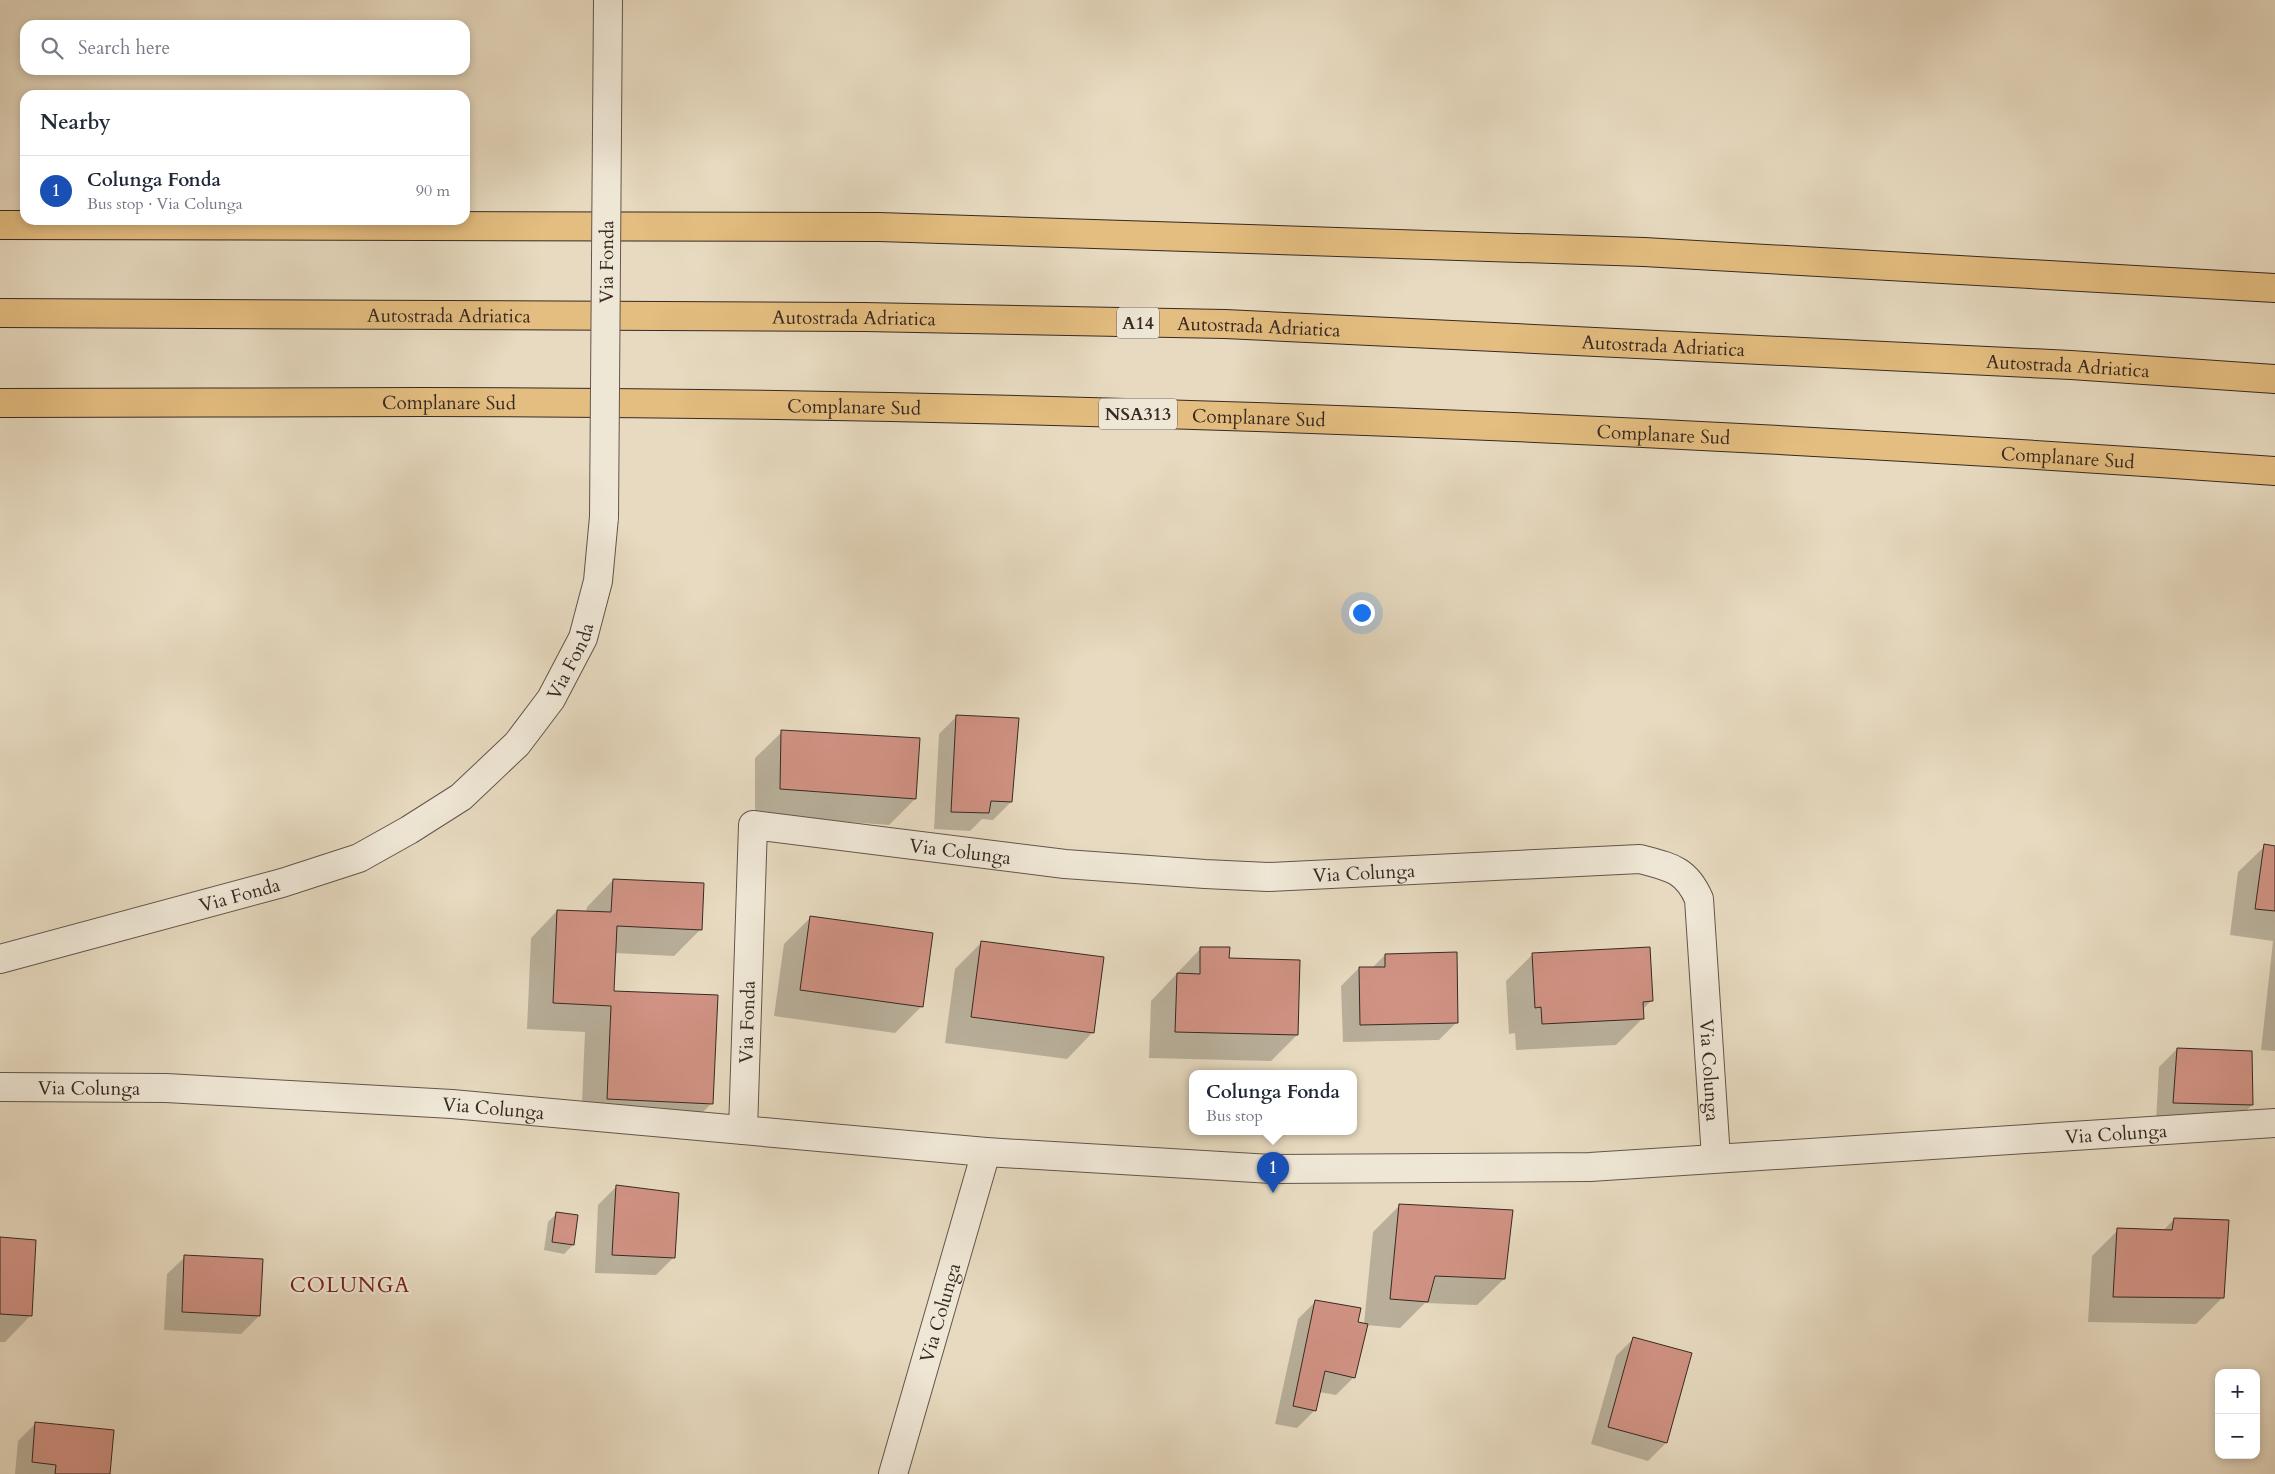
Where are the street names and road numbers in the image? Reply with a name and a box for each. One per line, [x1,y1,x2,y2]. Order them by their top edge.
street label: Via Fonda [594,220,620,304]
street label: Autostrada Adriatica [367,303,531,329]
street label: Autostrada Adriatica [772,305,936,332]
road number: A14 [1117,307,1159,338]
street label: Autostrada Adriatica [1177,311,1341,344]
street label: Autostrada Adriatica [1581,329,1746,363]
street label: Autostrada Adriatica [1986,349,2150,384]
street label: Complanare Sud [382,390,516,416]
street label: Complanare Sud [787,393,921,422]
road number: NSA313 [1099,398,1177,429]
street label: Complanare Sud [1191,403,1326,433]
street label: Complanare Sud [1596,419,1731,451]
street label: Complanare Sud [2000,441,2135,475]
street label: Via Fonda [541,620,600,705]
street label: Via Colunga [908,833,1013,871]
street label: Via Colunga [1312,858,1416,889]
street label: Via Fonda [196,872,283,919]
street label: Via Fonda [733,980,762,1064]
street label: Via Colunga [1693,1018,1726,1122]
street label: Via Colunga [38,1075,140,1102]
street label: Via Colunga [442,1091,545,1126]
street label: Via Colunga [2064,1118,2168,1150]
street label: Via Colunga [914,1260,967,1366]

